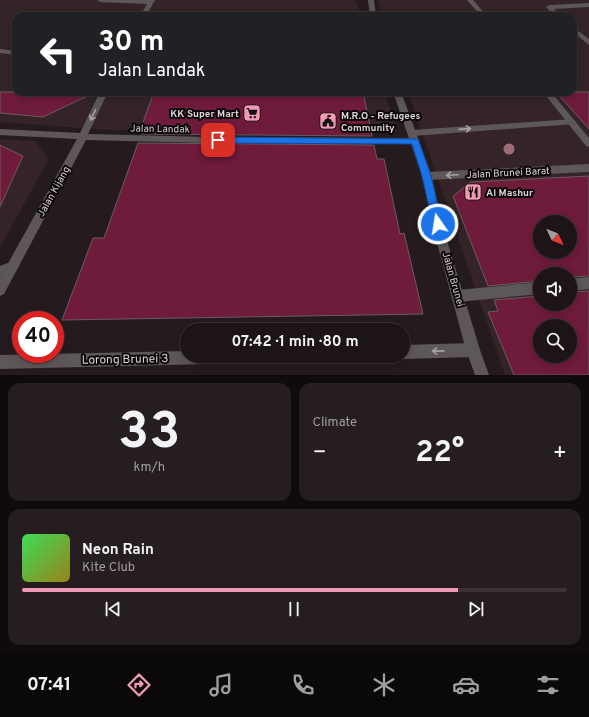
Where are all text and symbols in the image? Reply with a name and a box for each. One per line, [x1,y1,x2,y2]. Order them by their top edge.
text: 30 m [98,25,164,61]
icon: left [32,28,84,80]
text: Jalan Landak [98,60,205,83]
supermarket icon: KK Super Mart [242,103,262,123]
place label: KK Super Mart [170,108,239,121]
one-way arrow [89,109,96,121]
place label: M.R.O - Refugees Community [341,110,420,135]
public building icon: M.R.O - Refugees Community [318,111,338,131]
street label: Jalan Landak [130,122,190,137]
pin [201,123,235,157]
one-way arrow [458,126,471,133]
icon: arrive [207,129,229,151]
street label: Jalan Kijang [35,164,73,219]
street label: Jalan Brunei Barat [466,165,550,182]
one-way arrow [446,171,459,179]
restaurant icon: Al Mashur [463,182,483,202]
place label: Al Mashur [486,187,534,200]
position arrow [417,203,459,245]
north arrow [533,215,577,259]
map controls [533,215,577,363]
street label: Jalan Brunei [439,250,467,308]
button: sound [533,267,577,311]
speed limit sign: 40 [12,311,64,363]
button: search [533,319,577,363]
text: 07:42 · 1 min · 80 m [231,333,359,352]
one-way arrow [432,347,445,355]
street label: Lorong Brunei 3 [82,351,168,369]
text: 33 [118,401,180,467]
text: Climate [313,415,357,431]
text: 22° [415,435,464,472]
text: − [313,440,327,467]
text: + [553,440,567,467]
text: km/h [133,460,165,476]
text: Neon Rain [82,541,154,560]
text: Kite Club [82,560,135,576]
icon: previous [102,598,124,620]
icon: pause [283,598,305,620]
icon: next [465,598,487,620]
icon: directions [125,671,153,699]
icon: music [207,671,235,699]
icon: phone [289,671,317,699]
icon: climate [370,671,398,699]
icon: car [452,671,480,699]
icon: filters [534,671,562,699]
text: 07:41 [27,674,71,697]

